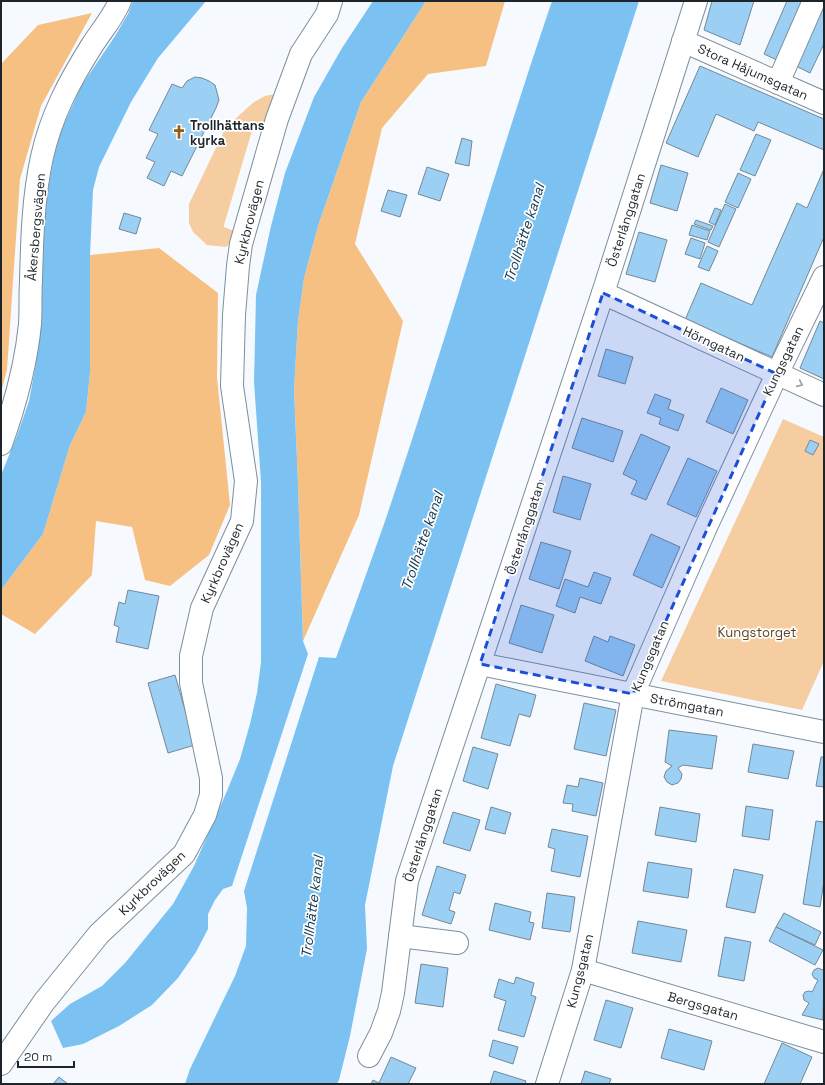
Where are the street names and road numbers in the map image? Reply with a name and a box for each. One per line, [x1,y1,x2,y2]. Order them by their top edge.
street label: Stora Håjumsgatan [695,40,811,104]
street label: Österlånggatan [603,171,649,269]
street label: Åkersbergsvägen [23,172,49,282]
street label: Kyrkbrovägen [230,178,268,266]
street label: Hörngatan [680,322,748,366]
street label: Kungsgatan [759,323,807,399]
street label: Österlånggatan [502,479,548,577]
street label: Kyrkbrovägen [197,520,247,606]
street label: Kungsgatan [627,618,673,694]
street label: Strömgatan [649,690,725,720]
street label: Österlånggatan [400,786,446,884]
street label: Kyrkbrovägen [115,847,189,919]
street label: Kungsgatan [563,932,597,1010]
street label: Bergsgatan [666,988,740,1024]

